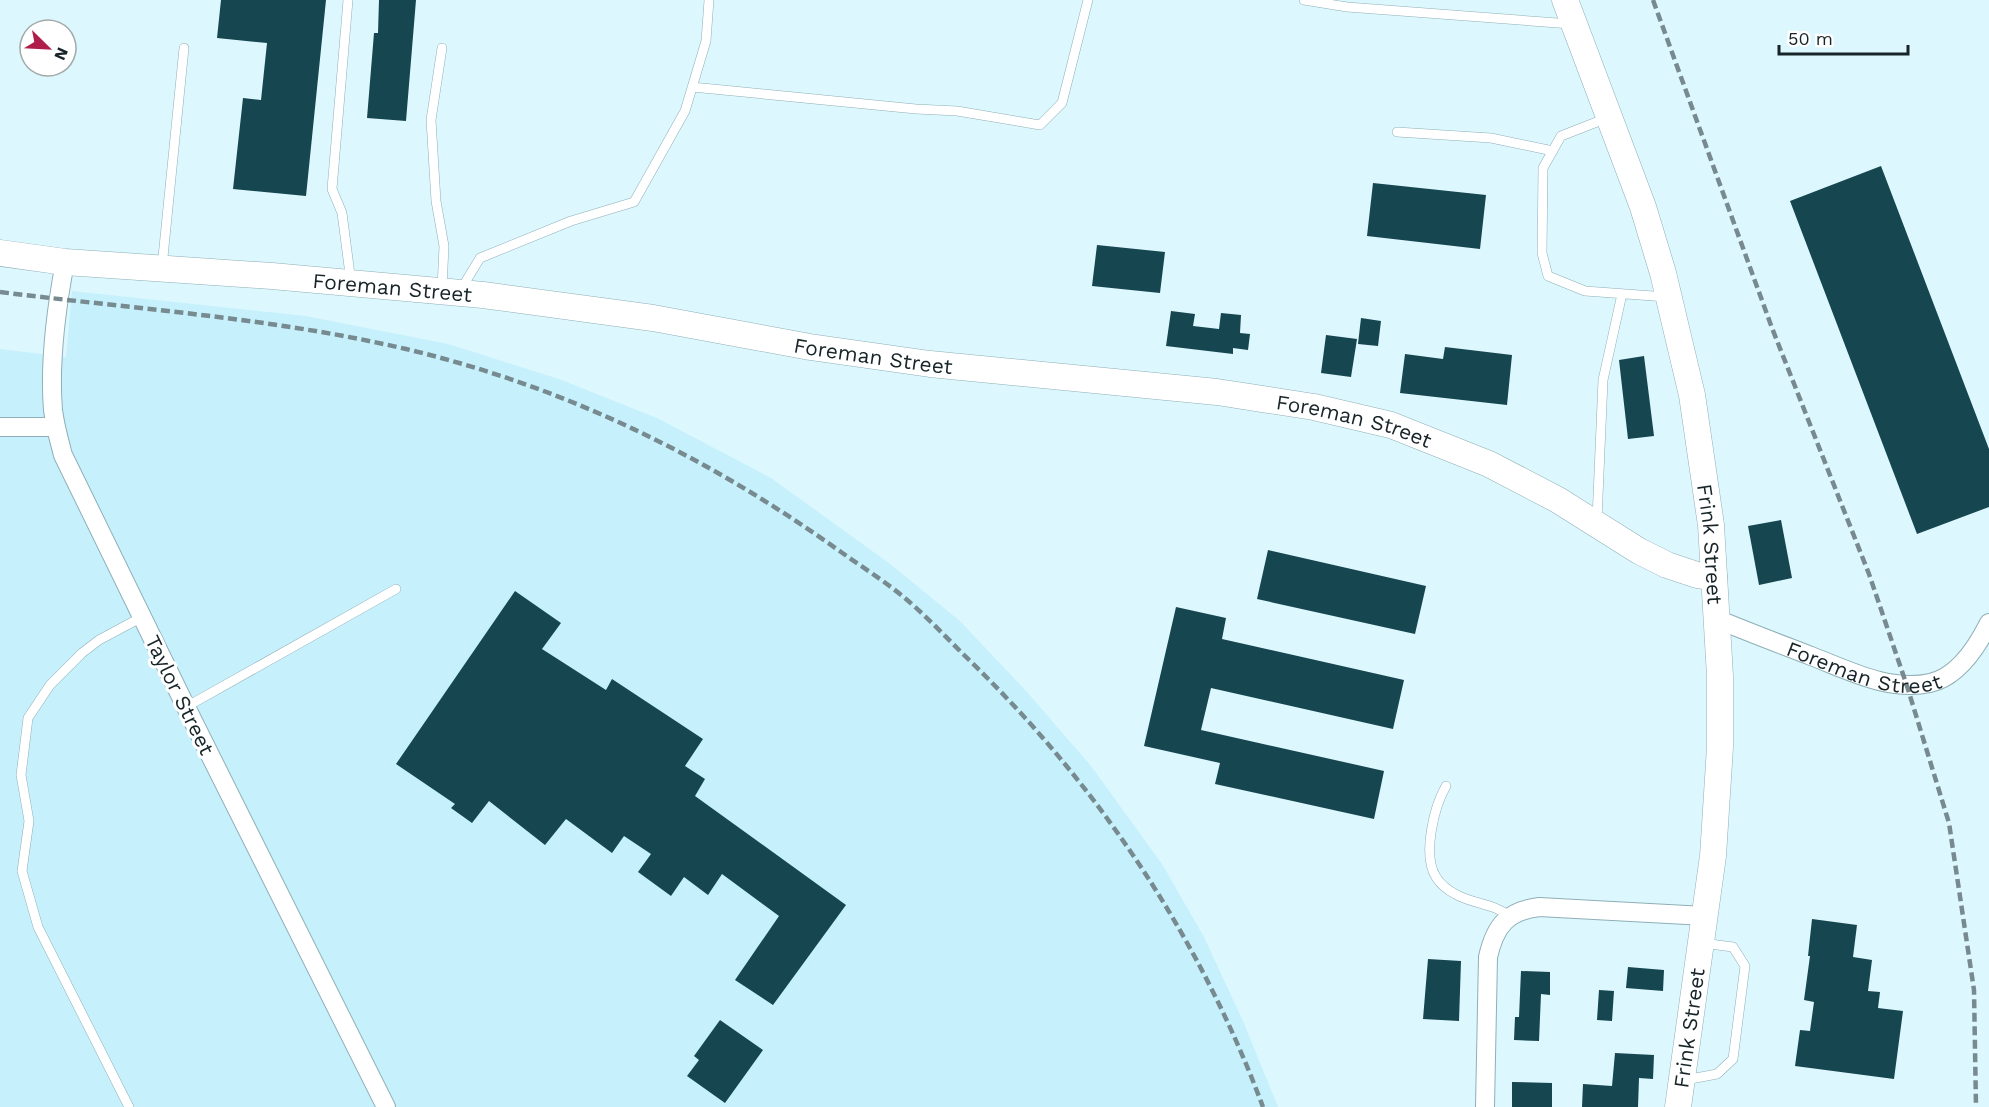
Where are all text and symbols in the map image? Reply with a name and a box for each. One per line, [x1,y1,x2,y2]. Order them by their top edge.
north arrow [18,18,78,78]
scale bar [1779,18,1908,56]
text: 50 m [1788,28,1833,49]
text: N [50,45,72,63]
street label: Foreman Street [312,267,473,306]
street label: Foreman Street [792,332,954,379]
street label: Foreman Street [1275,389,1436,453]
street label: Frink Street [1693,482,1728,605]
street label: Taylor Street [140,631,220,759]
street label: Foreman Street [1783,635,1945,698]
street label: Frink Street [1668,966,1710,1090]

